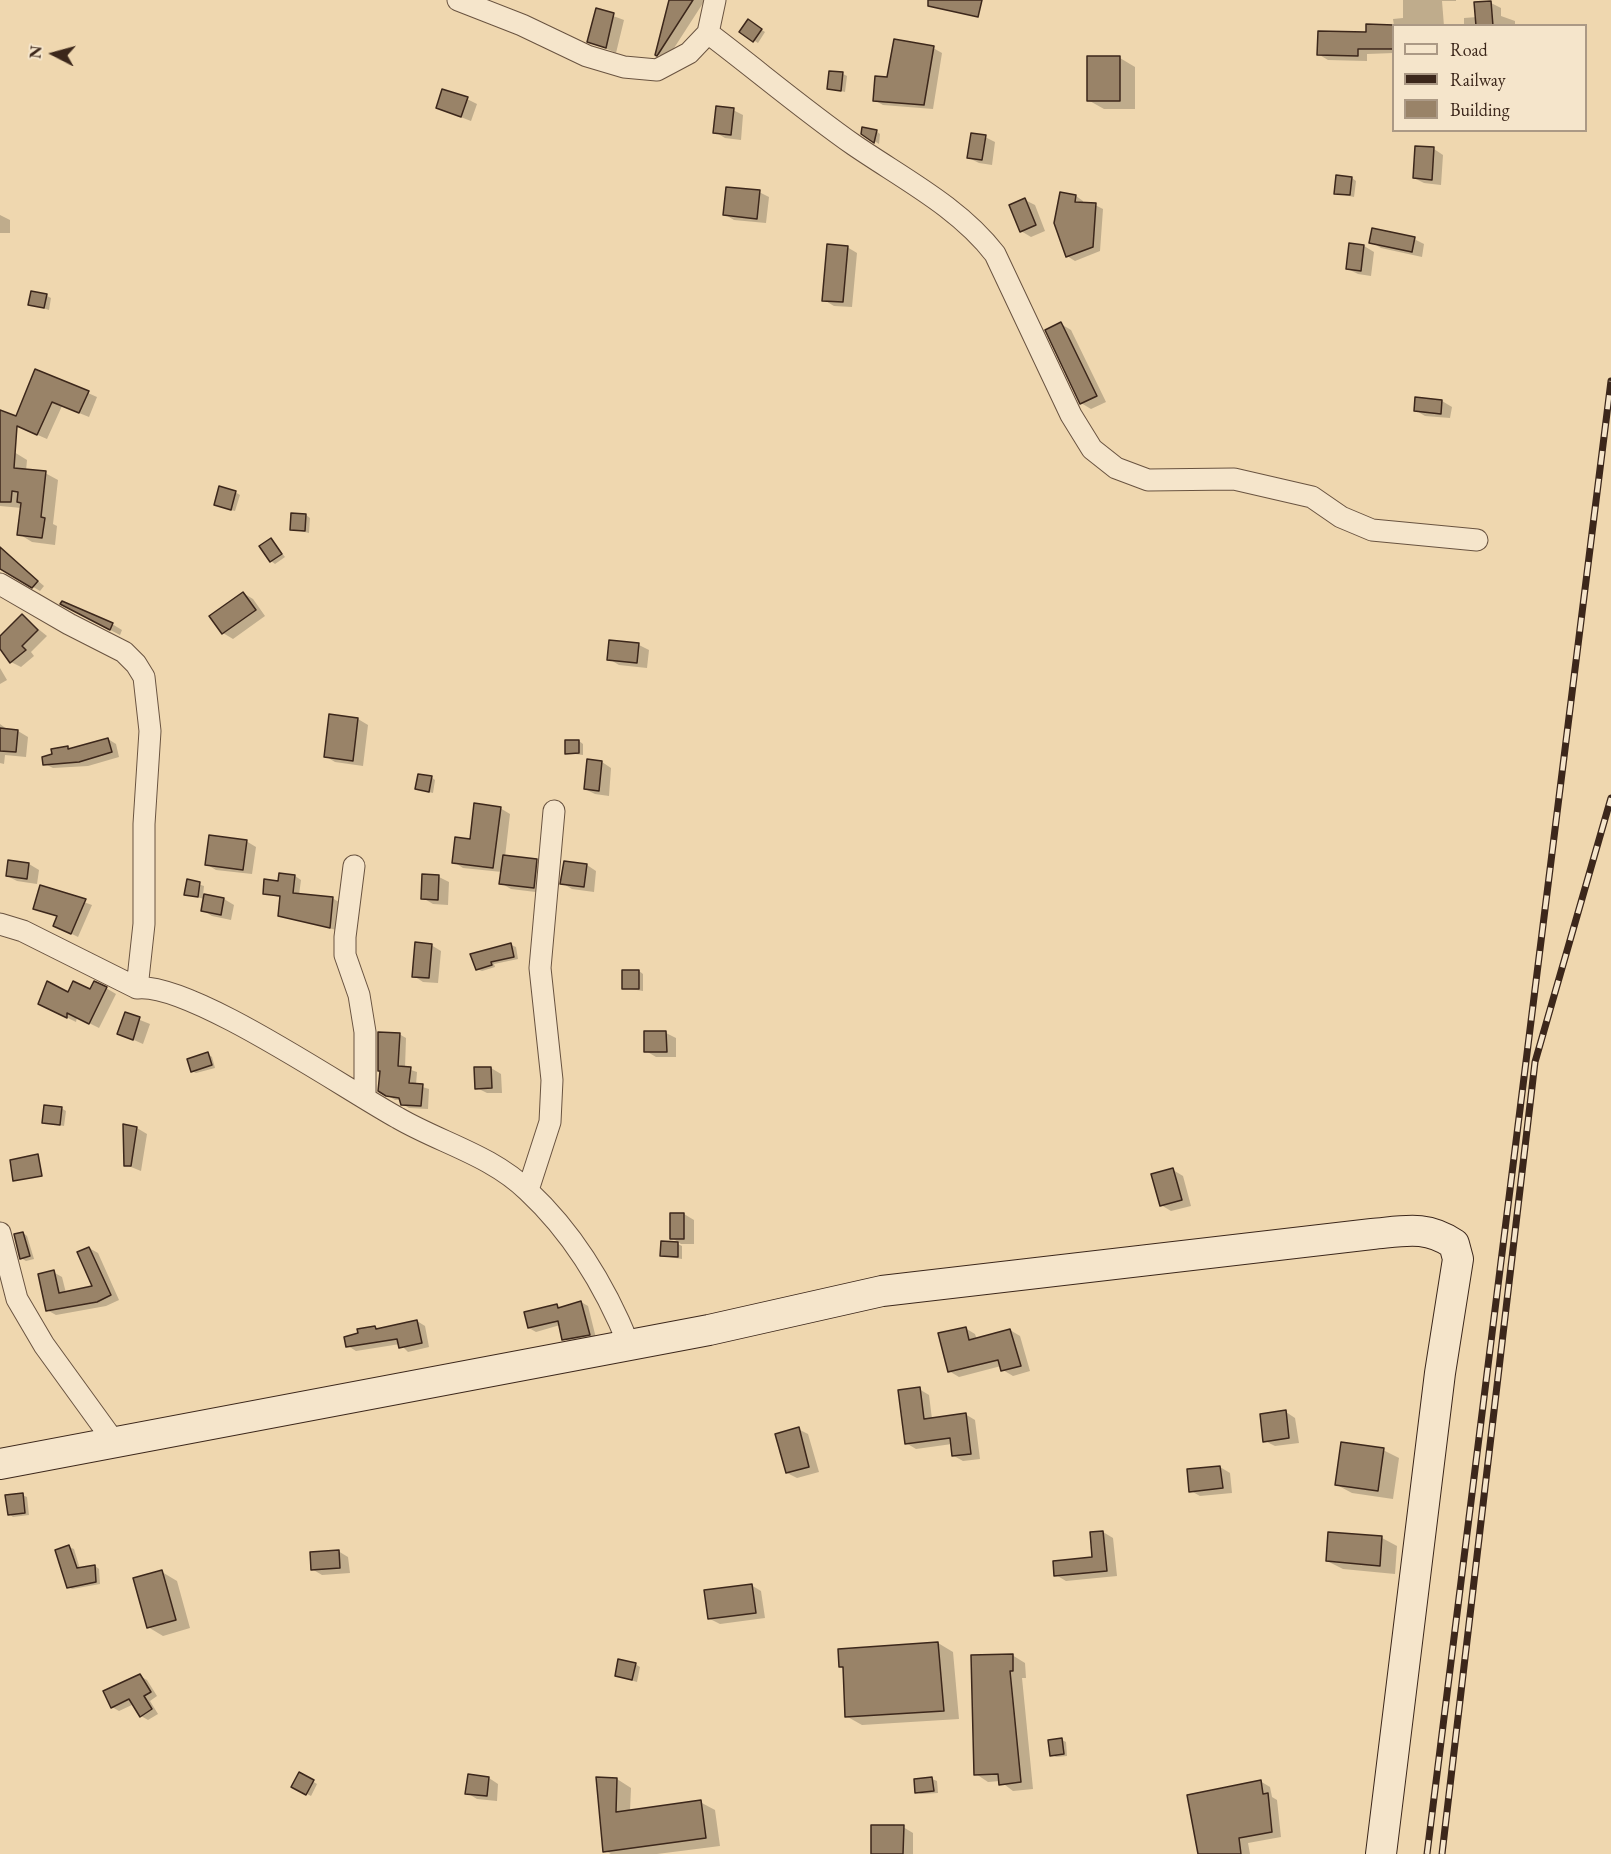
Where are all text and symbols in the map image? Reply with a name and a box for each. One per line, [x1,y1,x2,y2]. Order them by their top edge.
north arrow [24,24,84,84]
legend [1392,24,1587,132]
text: Road [1450,38,1488,61]
text: N [24,45,47,60]
text: Railway [1450,68,1506,91]
text: Building [1450,98,1510,121]

